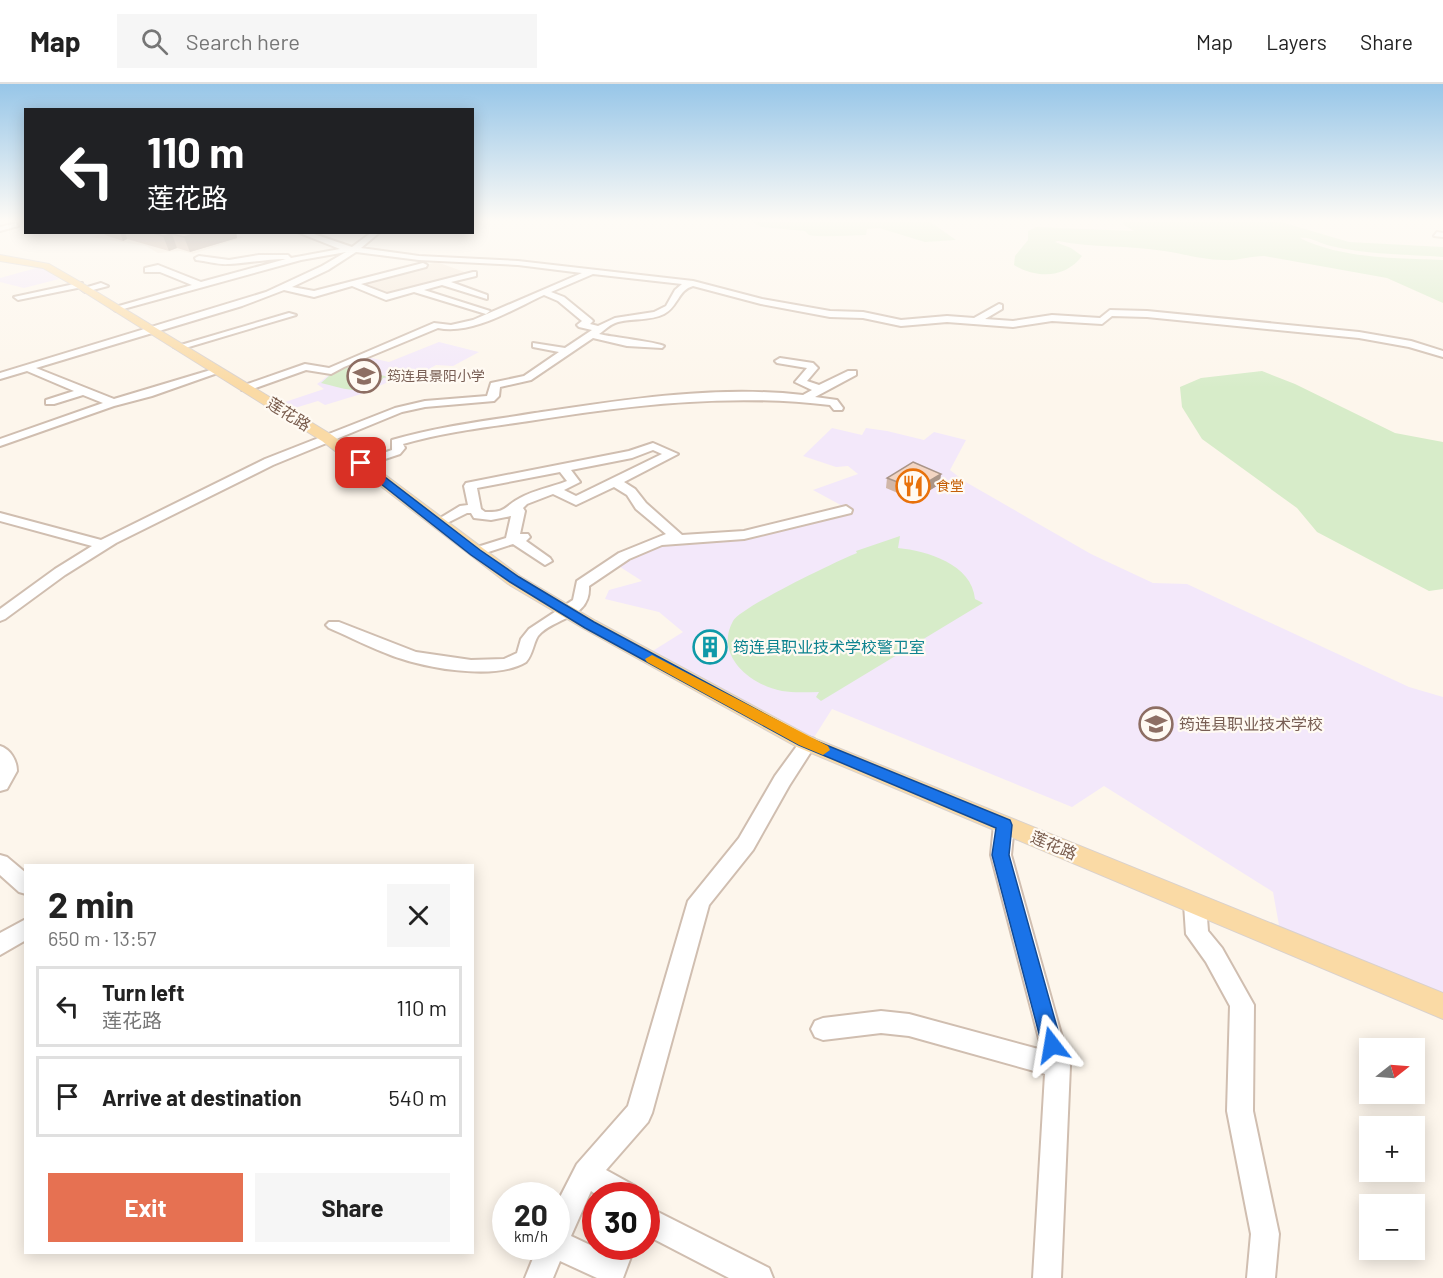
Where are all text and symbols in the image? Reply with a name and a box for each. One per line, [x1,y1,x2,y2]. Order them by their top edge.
search box [117,14,537,68]
text: Map [30,24,81,58]
icon: search [138,25,171,58]
text: Search here [186,28,300,54]
text: Map [1196,29,1233,54]
text: Layers [1266,29,1327,54]
text: Share [1360,29,1413,54]
text: 110 m [147,126,244,176]
icon: left [48,132,126,210]
text: 莲花路 [147,181,228,213]
school or university icon: 筠连县景阳小学 [346,358,382,394]
place label: 筠连县景阳小学 [387,367,485,384]
street label: 莲花路 [264,393,315,434]
pin [335,437,386,488]
icon: arrive [344,446,377,479]
restaurant icon: 食堂 [895,468,931,504]
place label: 食堂 [936,477,964,494]
building icon: 筠连县职业技术学校警卫室 [692,629,728,665]
place label: 筠连县职业技术学校警卫室 [733,637,925,656]
school or university icon: 筠连县职业技术学校 [1138,706,1174,742]
place label: 筠连县职业技术学校 [1179,714,1323,733]
street label: 莲花路 [1028,826,1080,863]
text: 2 min [48,882,134,925]
button: close [387,884,450,947]
text: 650 m · 13:57 [48,926,156,950]
text: Turn left [102,979,185,1005]
icon: left [51,990,84,1023]
text: 110 m [397,994,447,1020]
text: 莲花路 [102,1008,162,1032]
position arrow [1020,1013,1084,1077]
north arrow [1359,1038,1425,1104]
map controls [1359,1038,1425,1260]
icon: arrive [51,1080,84,1113]
text: Arrive at destination [102,1084,301,1110]
text: 540 m [389,1084,447,1110]
button: + [1359,1116,1425,1182]
button: Exit [48,1173,243,1242]
button: Share [255,1173,450,1242]
speed limit sign: 30 [582,1182,660,1260]
button: − [1359,1194,1425,1260]
text: 20 [514,1196,548,1232]
text: km/h [514,1227,548,1245]

